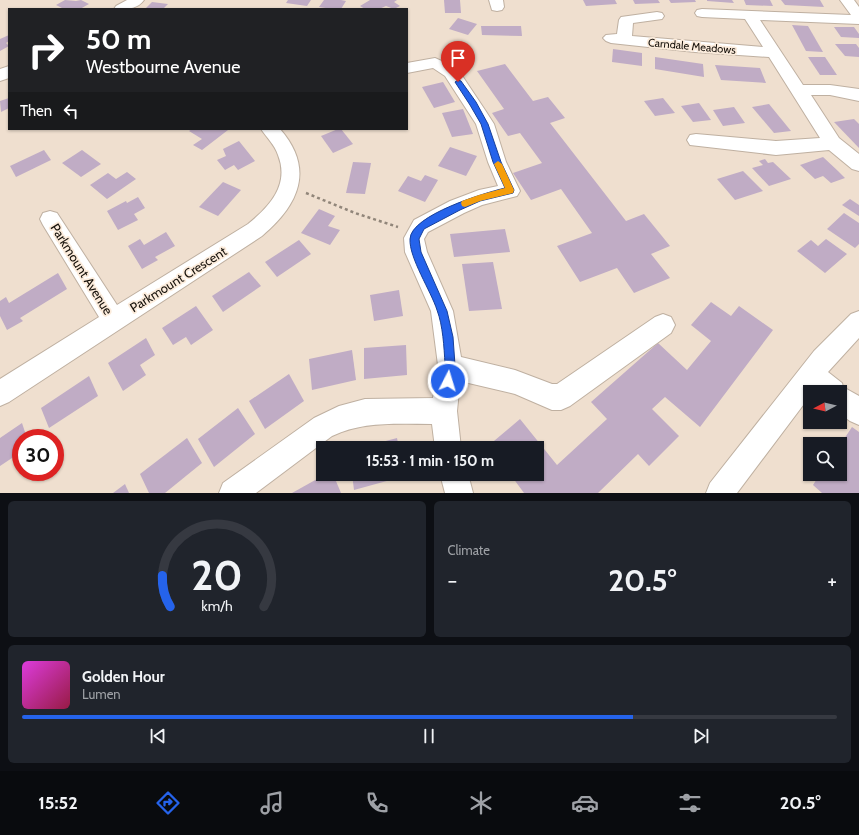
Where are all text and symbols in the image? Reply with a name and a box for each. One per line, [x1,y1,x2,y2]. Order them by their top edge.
text: 50 m [86,22,151,56]
icon: right [20,24,72,76]
street label: Carndale Meadows [648,35,737,57]
pin [441,41,475,82]
icon: arrive [447,47,469,69]
text: Westbourne Avenue [86,56,240,78]
icon: left [60,100,82,122]
text: Then [20,102,52,120]
street label: Parkmount Avenue [48,220,117,318]
street label: Parkmount Crescent [127,242,230,315]
position arrow [427,360,469,402]
north arrow [803,385,847,429]
map controls [803,385,847,481]
speed limit sign: 30 [12,429,64,481]
button: search [803,437,847,481]
text: 15:53 · 1 min · 150 m [366,452,494,470]
text: Climate [448,542,490,558]
text: 20 [191,550,242,600]
text: 20.5° [608,562,676,599]
text: − [448,567,457,594]
text: + [827,567,837,594]
text: km/h [201,597,232,615]
text: Golden Hour [82,668,165,686]
text: Lumen [82,686,121,702]
icon: previous [147,725,169,747]
icon: pause [418,725,440,747]
icon: next [690,725,712,747]
icon: directions [154,789,182,817]
icon: music [258,789,286,817]
icon: phone [363,789,391,817]
icon: climate [467,789,495,817]
icon: car [571,789,599,817]
icon: filters [676,789,704,817]
text: 15:52 [38,792,78,814]
text: 20.5° [780,792,821,814]

